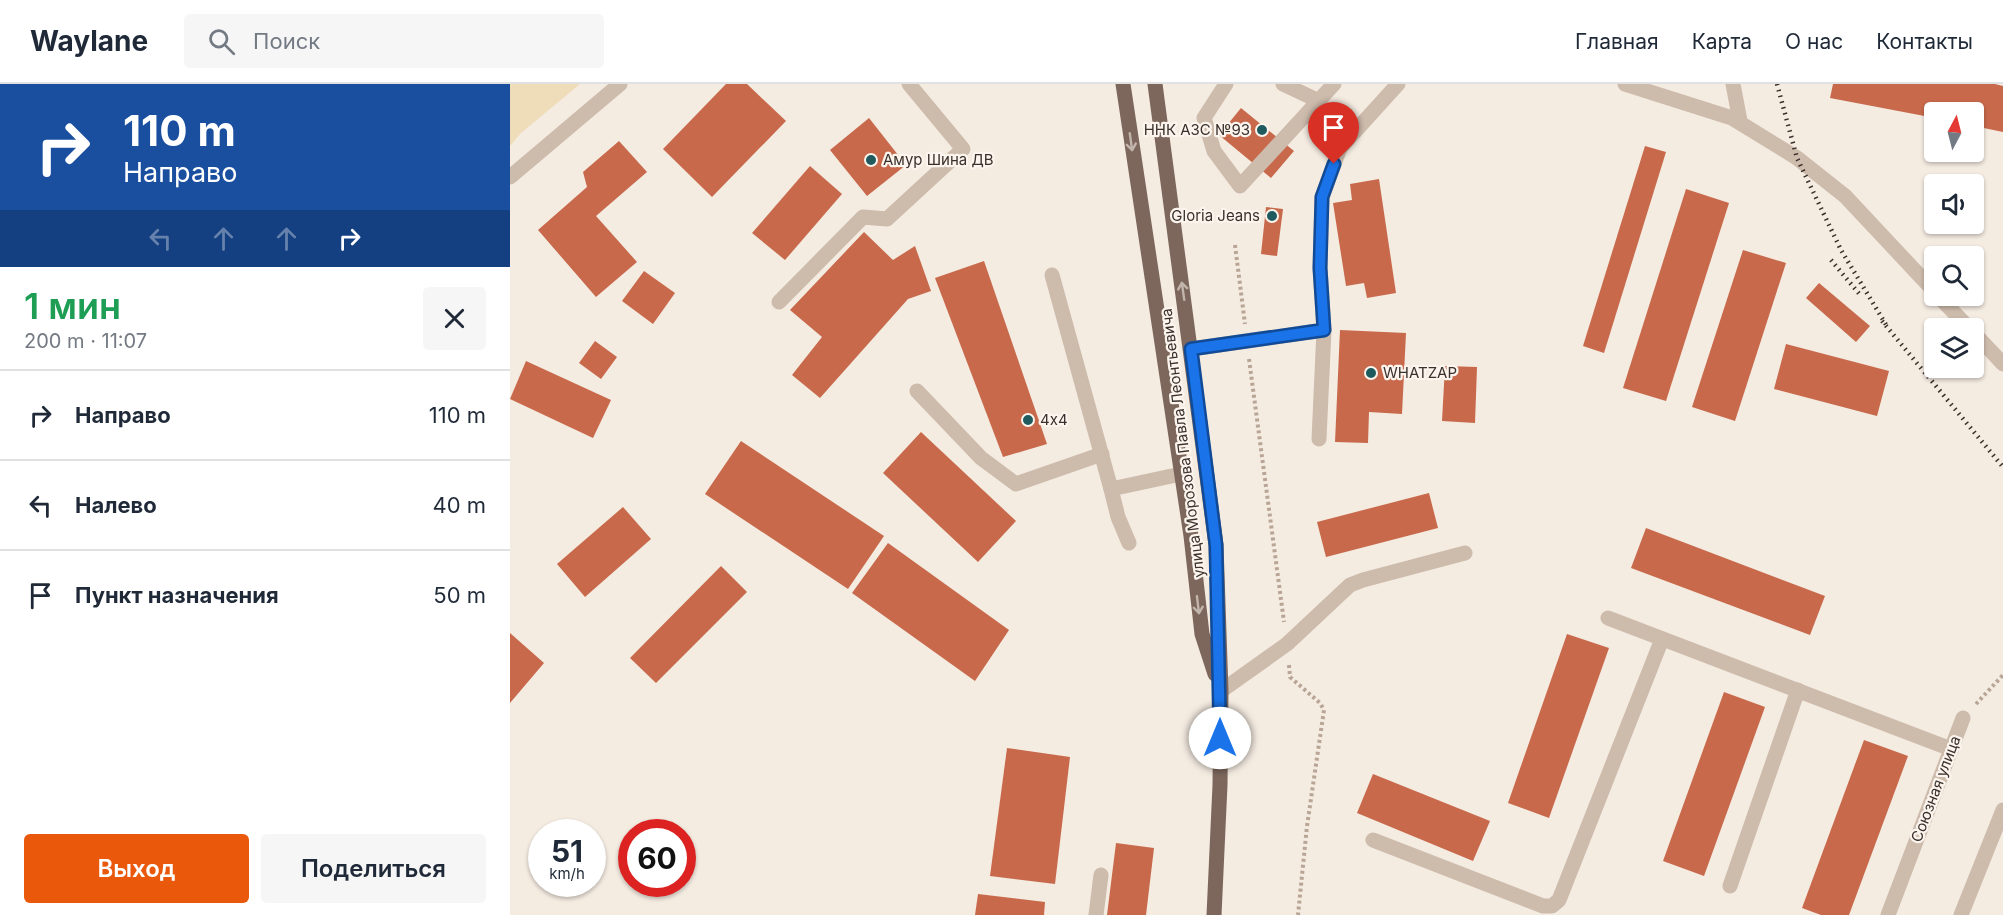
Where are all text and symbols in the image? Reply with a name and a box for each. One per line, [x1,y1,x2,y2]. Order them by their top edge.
search box [184,14,604,68]
text: Waylane [30,24,148,58]
icon: search [205,25,238,58]
text: Поиск [253,28,320,54]
text: Главная [1575,29,1659,54]
text: Карта [1692,29,1752,54]
text: О нас [1785,29,1843,54]
text: Контакты [1876,29,1973,54]
pin [1308,102,1359,164]
north arrow [1924,102,1984,162]
map controls [1924,102,1984,378]
text: 110 m [123,105,236,156]
icon: right [24,108,102,186]
icon: arrive [1317,111,1350,144]
place label: ННК АЗС №93 [1144,120,1250,139]
marker: ННК АЗС №93 [1255,123,1269,137]
one-way arrow [1126,131,1137,151]
place label: Амур Шина ДВ [883,150,994,169]
marker: Амур Шина ДВ [864,153,878,167]
text: Направо [123,156,238,189]
button: sound [1924,174,1984,234]
place label: Gloria Jeans [1171,206,1260,225]
marker: Gloria Jeans [1265,209,1279,223]
icon: left [144,222,177,255]
icon: ahead [207,222,240,255]
icon: ahead [270,222,303,255]
icon: right [333,222,366,255]
button: search [1924,246,1984,306]
one-way arrow [1178,282,1189,301]
text: 1 мин [24,284,121,328]
button: close [423,287,486,350]
street label: улица Морозова Павла Леонтьевича [1157,307,1208,579]
button: layers [1924,318,1984,378]
text: 200 m · 11:07 [24,329,147,353]
place label: WHATZAP [1383,363,1457,382]
marker: WHATZAP [1364,366,1378,380]
icon: right [24,399,57,432]
text: Направо [75,402,171,428]
text: 110 m [429,402,486,428]
place label: 4х4 [1040,410,1068,429]
marker: 4х4 [1021,413,1035,427]
icon: left [24,489,57,522]
text: Налево [75,492,157,518]
text: 40 m [432,492,486,518]
icon: arrive [24,579,57,612]
text: Пункт назначения [75,582,279,608]
text: 50 m [433,582,486,608]
one-way arrow [1193,595,1204,614]
position arrow [1188,706,1252,770]
street label: Союзная улица [1907,733,1965,845]
speed limit sign: 60 [618,819,696,897]
text: 51 [551,833,583,869]
button: Выход [24,834,249,903]
button: Поделиться [261,834,486,903]
text: km/h [549,864,585,883]

